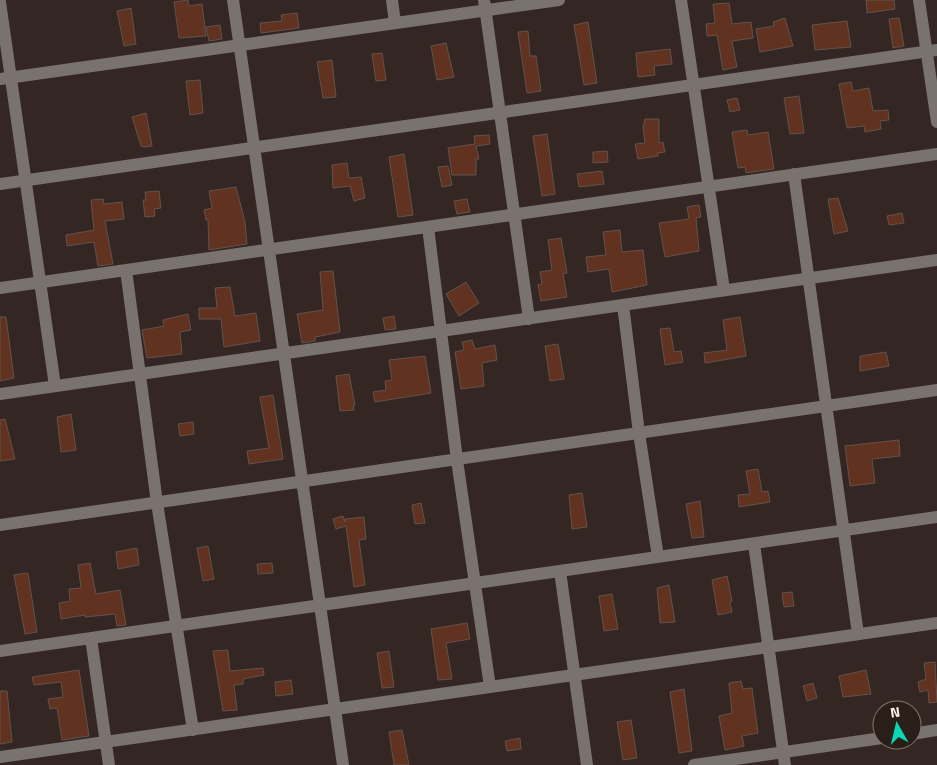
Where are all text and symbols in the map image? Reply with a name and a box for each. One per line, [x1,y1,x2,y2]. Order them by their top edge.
north arrow [872,700,922,750]
text: N [889,701,901,723]

